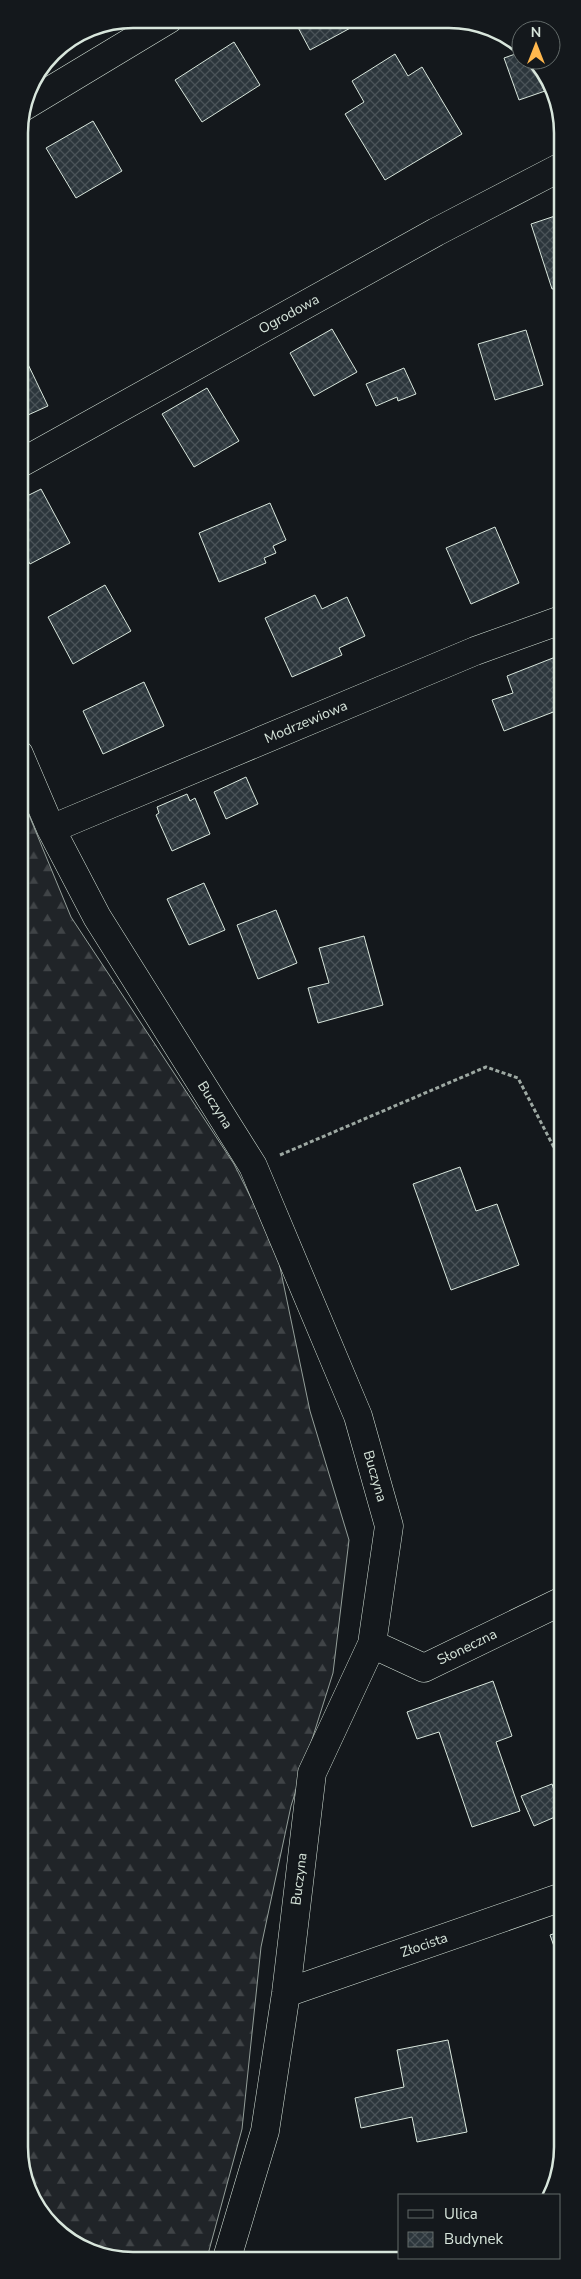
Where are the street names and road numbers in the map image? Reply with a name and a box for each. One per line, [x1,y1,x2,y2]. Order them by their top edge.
street label: Ogrodowa [255,290,323,338]
street label: Modrzewiowa [262,696,350,748]
street label: Buczyna [193,1078,237,1132]
street label: Buczyna [359,1448,391,1504]
street label: Słoneczna [434,1624,500,1670]
street label: Buczyna [286,1852,312,1906]
street label: Złocista [398,1928,450,1962]

